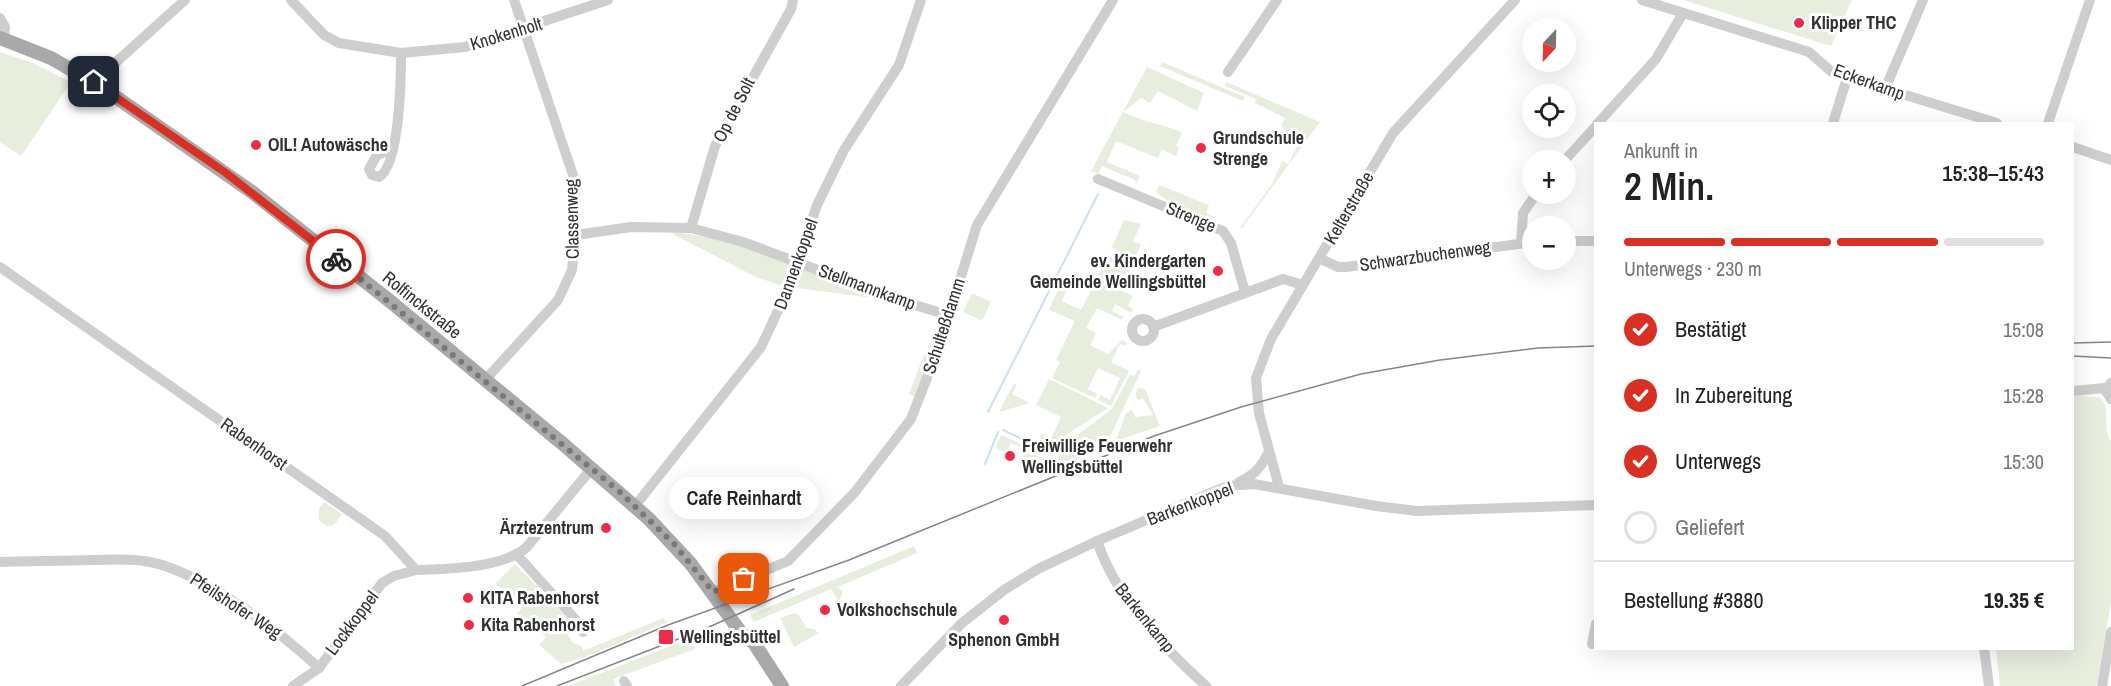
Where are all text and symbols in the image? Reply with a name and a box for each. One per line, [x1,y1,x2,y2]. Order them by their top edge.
place label: Klipper THC [1811,10,1897,35]
street label: Knokenholt [467,11,545,56]
marker: Klipper THC [1792,16,1806,30]
north arrow [1522,18,1576,72]
map controls [1522,18,1576,270]
pin [68,56,119,107]
street label: Eckerkamp [1830,57,1908,106]
icon: home [77,65,110,98]
street label: Op de Solt [707,73,761,147]
button: locate [1522,84,1576,138]
place label: Grundschule Strenge [1213,125,1304,171]
place label: OIL! Autowäsche [268,132,388,157]
text: Ankunft in [1624,137,1698,164]
marker: OIL! Autowäsche [249,138,263,152]
marker: Grundschule Strenge [1194,141,1208,155]
button: + [1522,150,1576,204]
text: 15:38–15:43 [1942,158,2044,188]
text: 2 Min. [1624,160,1714,212]
street label: Kelterstraße [1318,167,1379,249]
street label: Classenweg [558,178,585,259]
street label: Strenge [1163,195,1220,238]
street label: Dannenkoppel [768,215,824,313]
button: − [1522,216,1576,270]
courier [306,229,366,289]
street label: Schwarzbuchenweg [1358,234,1493,277]
icon: bike [320,243,353,276]
place label: ev. Kindergarten Gemeinde Wellingsbüttel [1030,248,1206,294]
text: Unterwegs · 230 m [1624,255,1762,282]
street label: Stellmannkamp [815,257,919,316]
marker: ev. Kindergarten Gemeinde Wellingsbüttel [1211,264,1225,278]
street label: Rolfinckstraße [377,265,467,344]
street label: Schulteßdamm [916,275,971,377]
icon: check [1624,313,1657,346]
text: Bestätigt [1675,314,1746,344]
text: 15:08 [2003,316,2044,343]
icon: check [1624,379,1657,412]
text: In Zubereitung [1675,380,1792,410]
text: 15:28 [2003,382,2044,409]
street label: Rabenhorst [216,411,293,476]
place label: Freiwillige Feuerwehr Wellingsbüttel [1022,433,1172,479]
icon: check [1624,445,1657,478]
text: Unterwegs [1675,446,1761,476]
text: 15:30 [2003,448,2044,475]
marker: Freiwillige Feuerwehr Wellingsbüttel [1003,449,1017,463]
street label: Barkenkoppel [1143,476,1236,531]
callout: Cafe Reinhardt [669,477,819,519]
text: Cafe Reinhardt [687,484,801,511]
text: Geliefert [1675,512,1744,542]
place label: Ärztezentrum [500,515,594,540]
marker: Ärztezentrum [599,521,613,535]
pin [718,553,769,604]
icon: bag [727,562,760,595]
street label: Pfeilshofer Weg [186,567,288,645]
street label: Barkenkamp [1110,578,1181,658]
street label: Lockkoppel [319,585,384,660]
place label: KITA Rabenhorst [480,585,599,610]
text: Bestellung #3880 [1624,585,1763,615]
text: 19.35 € [1984,585,2044,615]
marker: KITA Rabenhorst [461,591,475,605]
place label: Volkshochschule [837,597,957,622]
marker: Volkshochschule [818,603,832,617]
place label: Kita Rabenhorst [481,612,595,637]
marker: Sphenon GmbH [997,613,1011,627]
marker: Kita Rabenhorst [462,618,476,632]
place label: Wellingsbüttel [680,624,781,649]
place label: Sphenon GmbH [948,627,1060,652]
marker: Wellingsbüttel [657,628,675,646]

